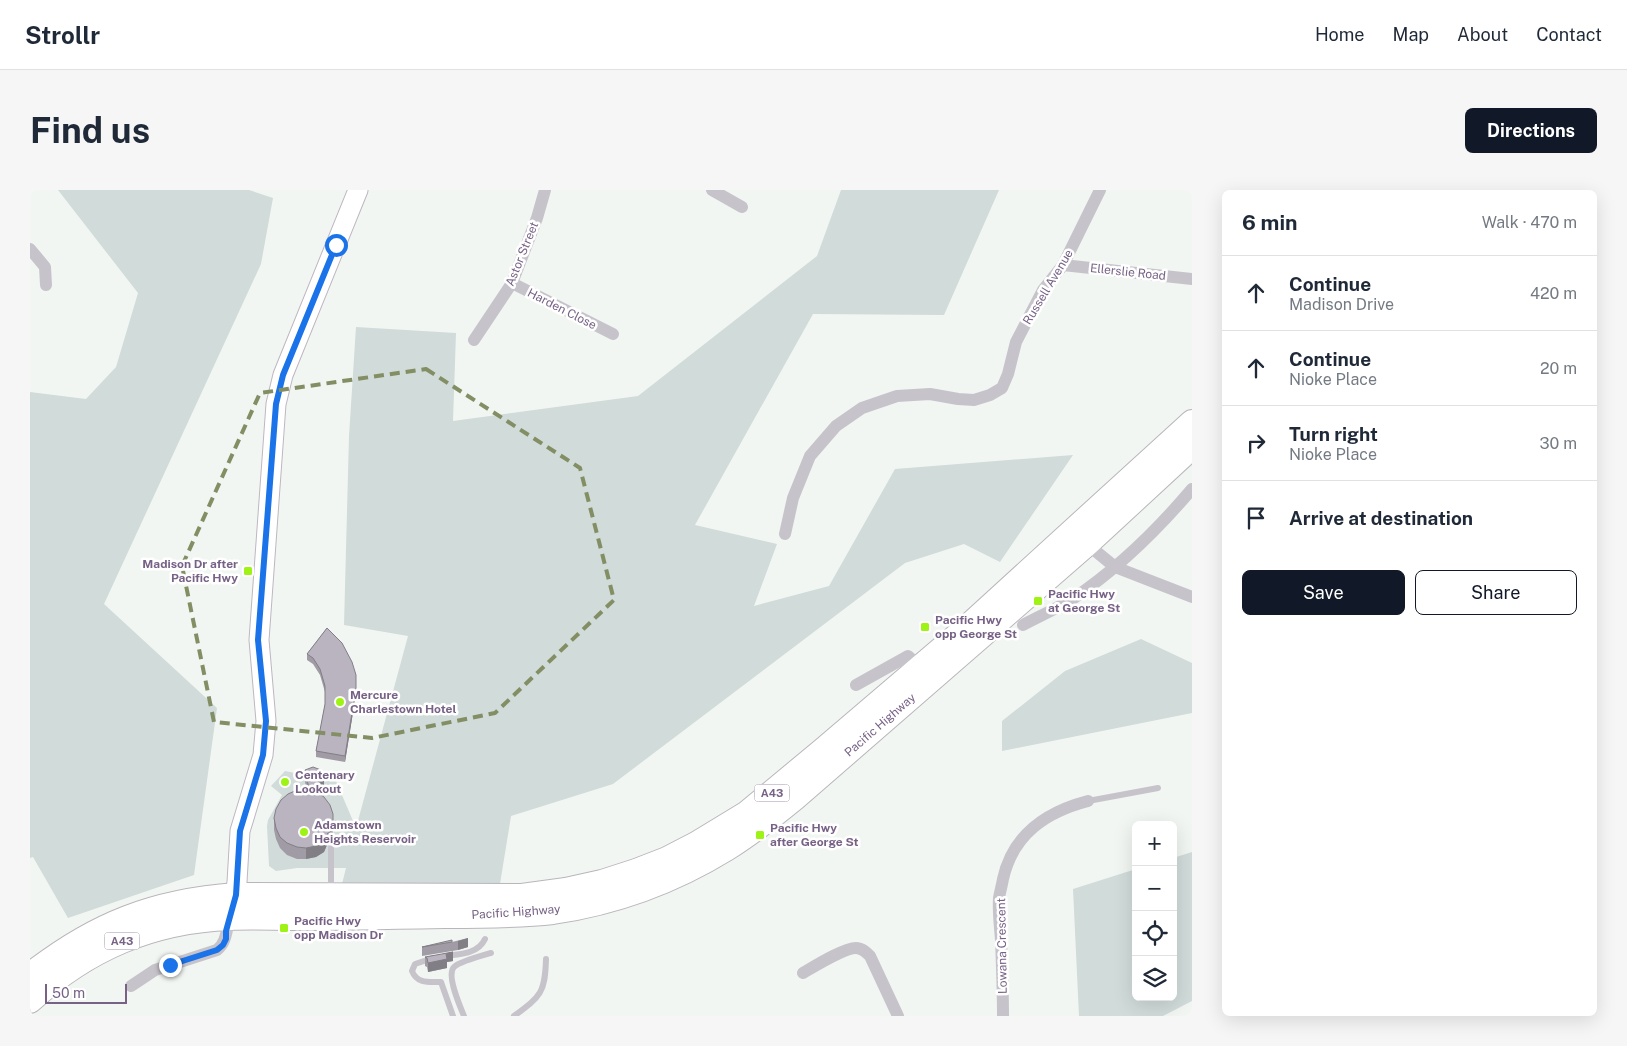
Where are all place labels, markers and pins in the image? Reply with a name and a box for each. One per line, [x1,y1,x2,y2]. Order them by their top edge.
place label: Madison Dr after Pacific Hwy [142,557,238,585]
marker: Madison Dr after Pacific Hwy [242,565,254,577]
place label: Pacific Hwy at George St [1048,587,1120,615]
marker: Pacific Hwy at George St [1032,595,1044,607]
place label: Pacific Hwy opp George St [935,613,1017,641]
marker: Pacific Hwy opp George St [919,621,931,633]
place label: Mercure Charlestown Hotel [350,688,457,716]
marker: Mercure Charlestown Hotel [334,696,346,708]
place label: Centenary Lookout [295,768,355,796]
marker: Centenary Lookout [279,776,291,788]
place label: Adamstown Heights Reservoir [314,818,416,846]
place label: Pacific Hwy after George St [770,821,859,849]
marker: Adamstown Heights Reservoir [298,826,310,838]
marker: Pacific Hwy after George St [754,829,766,841]
place label: Pacific Hwy opp Madison Dr [294,914,383,942]
marker: Pacific Hwy opp Madison Dr [278,922,290,934]

